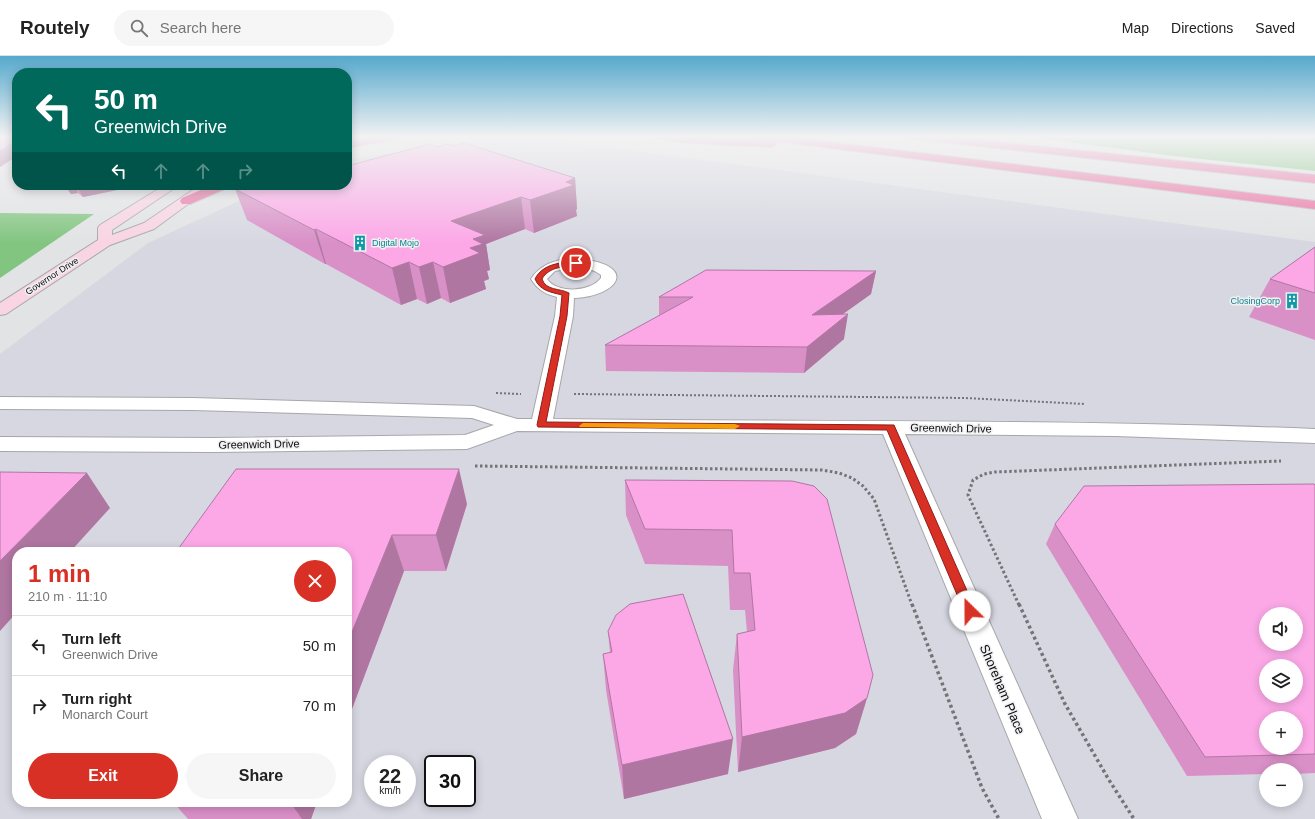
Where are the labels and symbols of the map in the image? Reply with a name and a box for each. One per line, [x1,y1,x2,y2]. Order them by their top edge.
building icon: Digital Mojo [351,234,369,252]
place label: Digital Mojo [372,238,419,248]
pin [559,246,593,280]
street label: Governor Drive [24,255,80,297]
building icon: ClosingCorp [1283,292,1301,310]
place label: ClosingCorp [1230,296,1280,306]
street label: Greenwich Drive [910,421,992,435]
street label: Greenwich Drive [218,437,300,451]
position arrow [949,590,991,632]
street label: Shoreham Place [977,642,1028,736]
speed limit sign: 30 [424,755,476,807]

